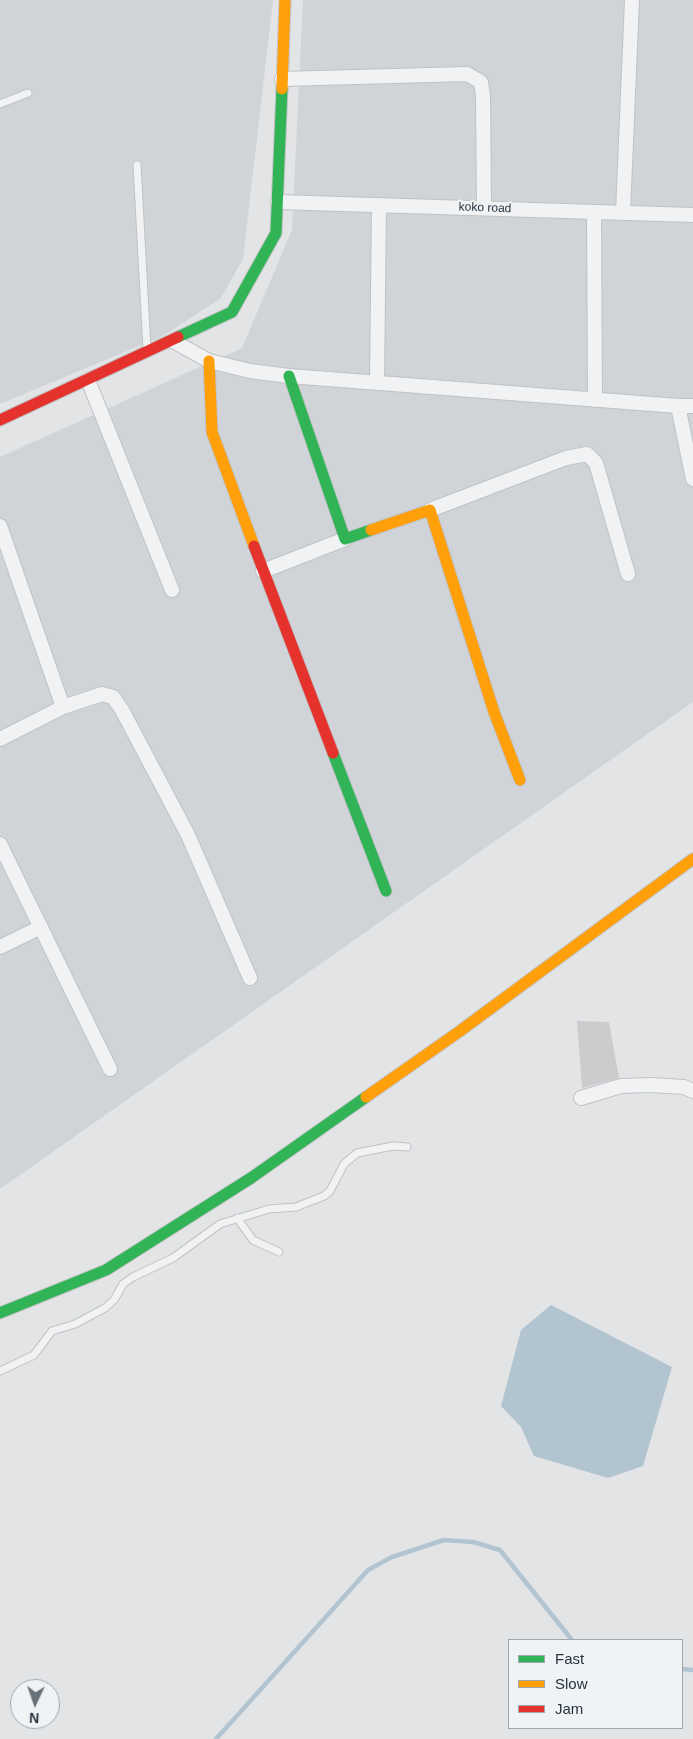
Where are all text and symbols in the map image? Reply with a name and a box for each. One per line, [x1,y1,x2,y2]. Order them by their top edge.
street label: koko road [458,200,512,216]
legend [508,1639,683,1729]
text: Fast [555,1650,584,1667]
text: Slow [555,1675,588,1692]
north arrow [10,1679,60,1729]
text: Jam [555,1700,583,1717]
text: N [29,1710,40,1726]

